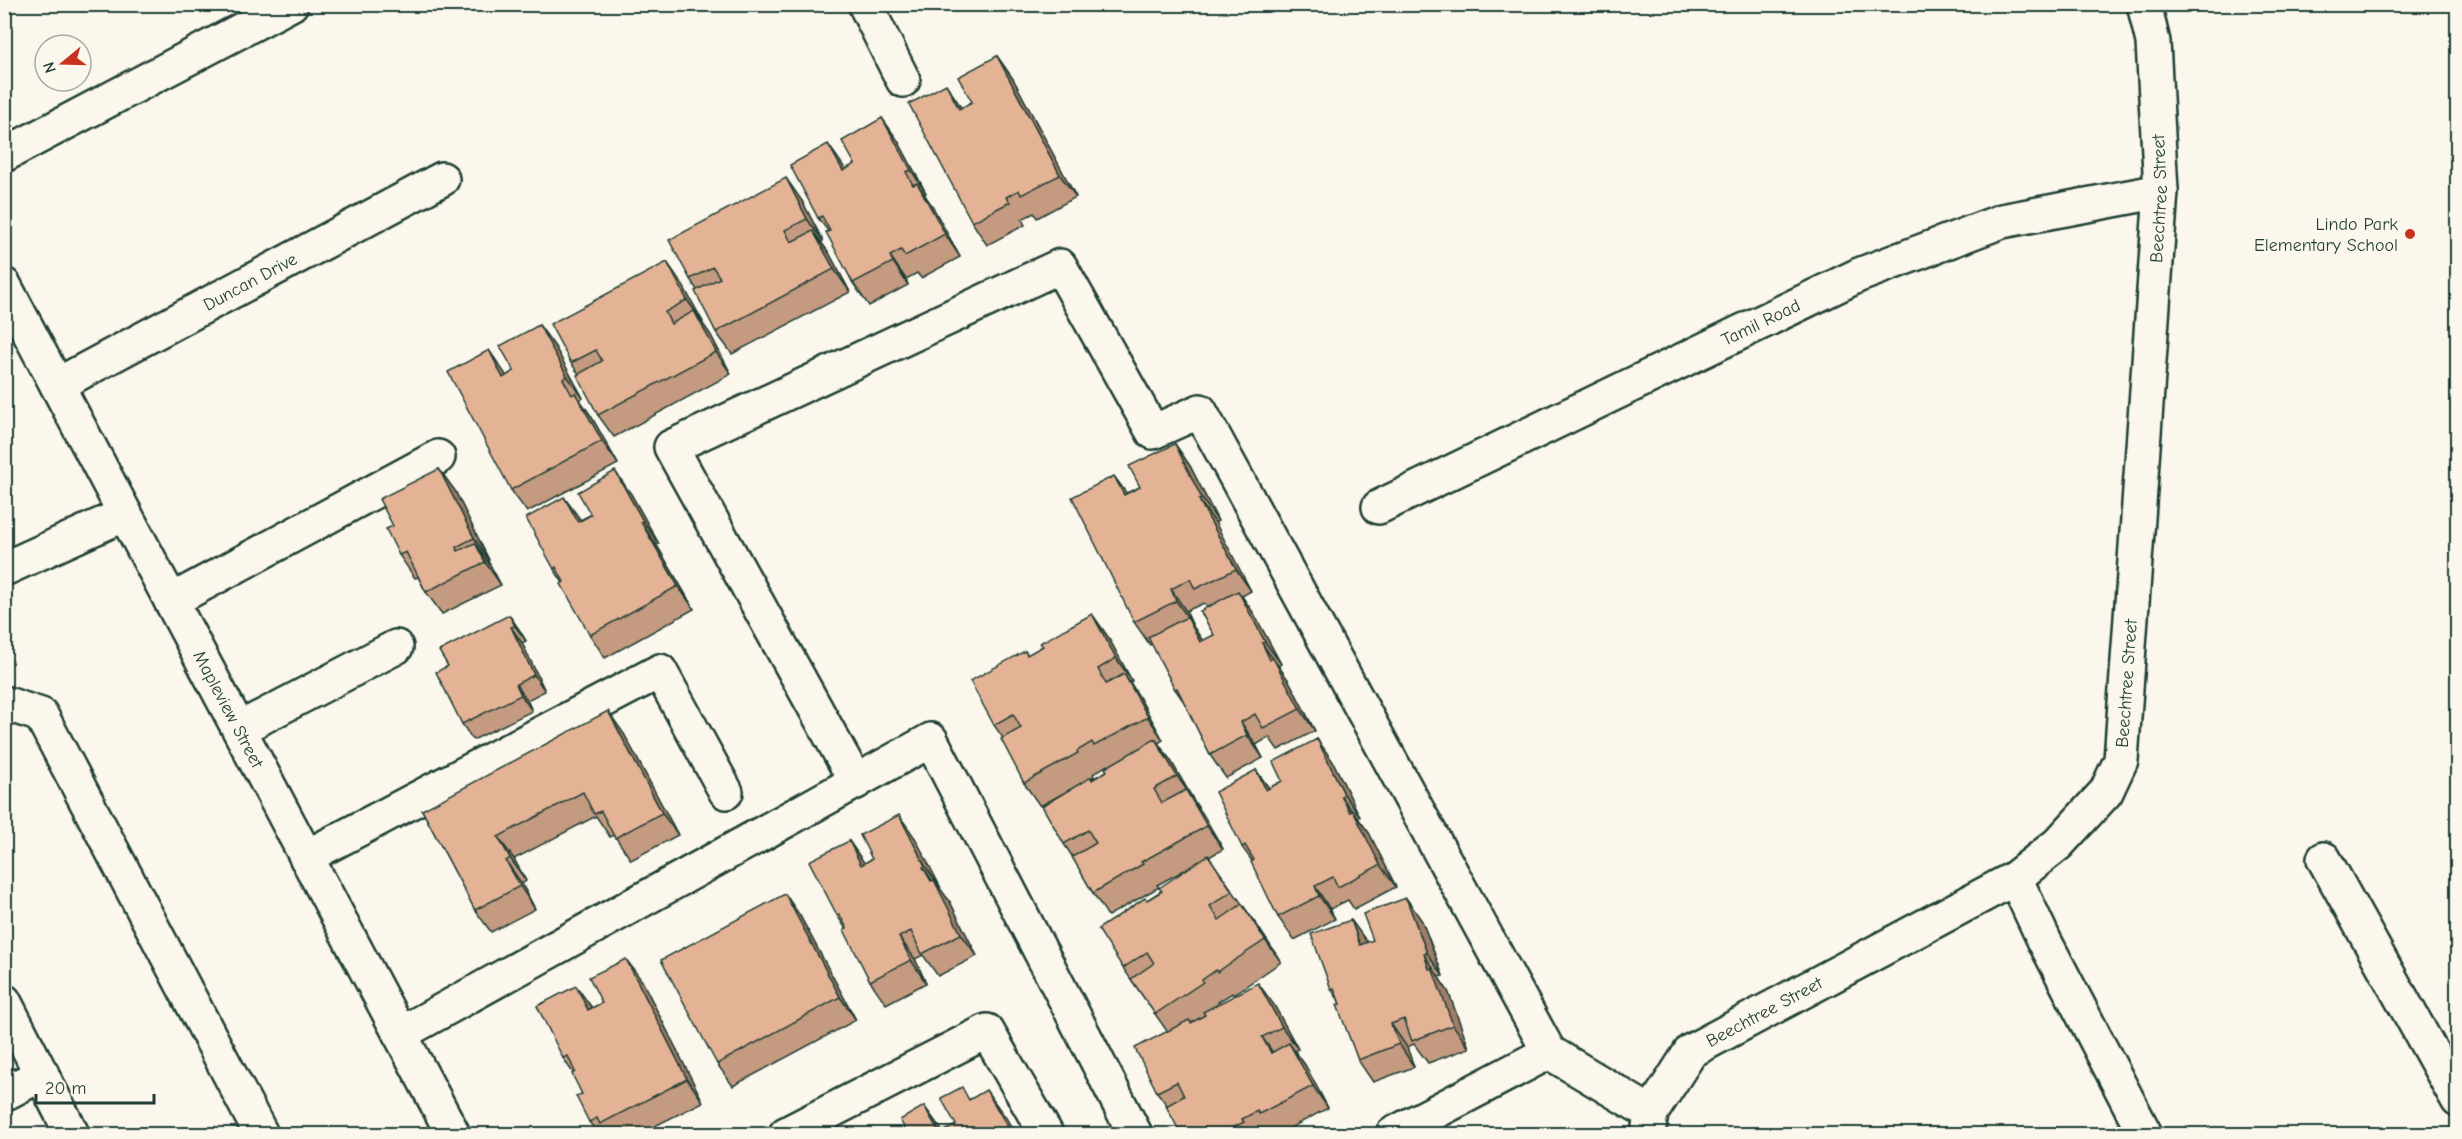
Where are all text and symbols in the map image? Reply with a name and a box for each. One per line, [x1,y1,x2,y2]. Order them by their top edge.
north arrow [33,33,93,93]
text: N [40,60,60,75]
street label: Beechtree Street [2146,133,2172,264]
place label: Lindo Park Elementary School [2254,214,2398,256]
marker: Lindo Park Elementary School [2403,227,2417,241]
street label: Duncan Drive [200,249,301,316]
street label: Tamil Road [1718,295,1804,351]
street label: Beechtree Street [2112,618,2142,748]
street label: Mapleview Street [188,647,268,772]
street label: Beechtree Street [1703,972,1827,1052]
scale bar [36,1067,154,1105]
text: 20 m [45,1078,86,1099]

